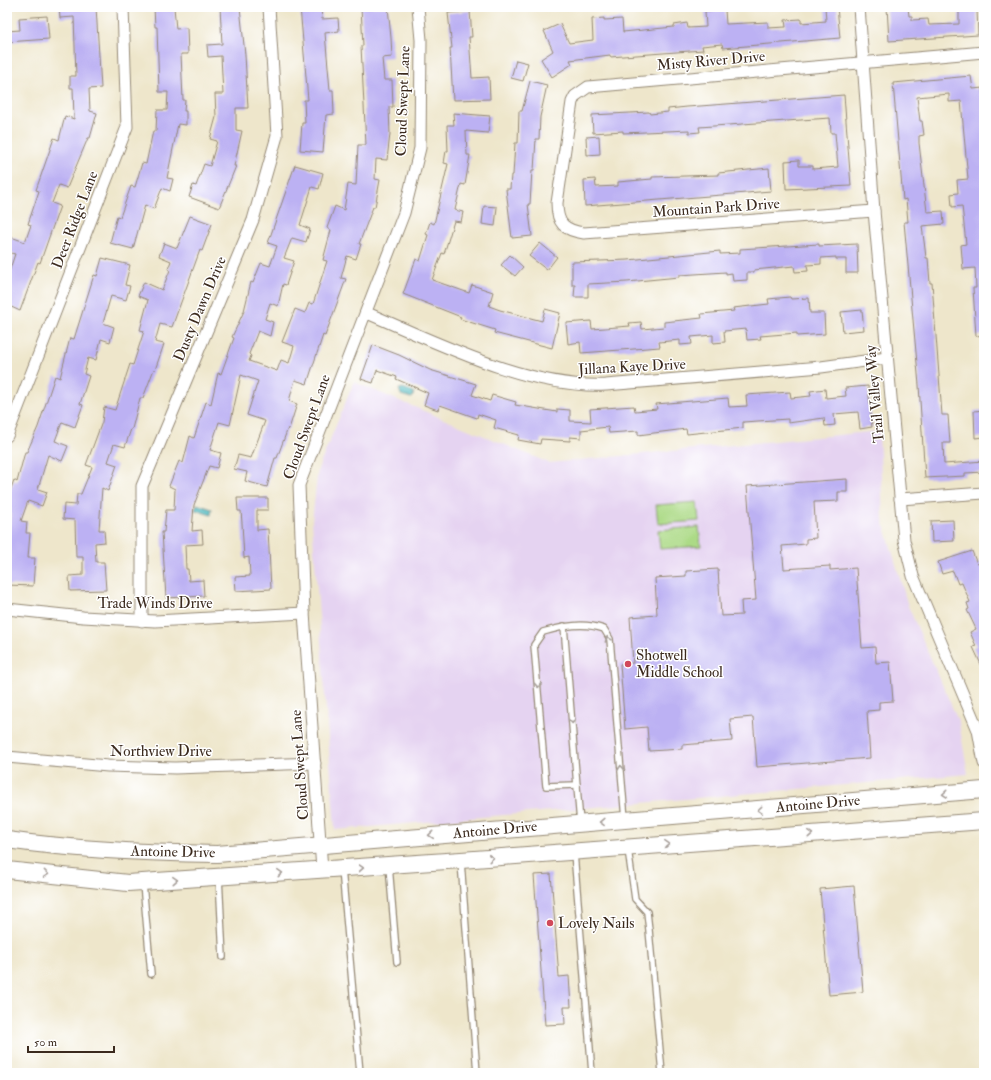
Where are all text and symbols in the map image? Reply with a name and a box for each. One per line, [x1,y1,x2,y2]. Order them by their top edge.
street label: Cloud Swept Lane [392,45,415,157]
street label: Misty River Drive [656,47,766,75]
street label: Deer Ridge Lane [48,168,102,272]
street label: Mountain Park Drive [652,194,780,222]
street label: Dusty Dawn Drive [169,254,231,364]
street label: Trail Valley Way [861,344,889,444]
street label: Jillana Kaye Drive [577,355,686,380]
street label: Cloud Swept Lane [279,372,336,483]
street label: Trade Winds Drive [97,594,213,613]
one-way arrow [604,636,613,643]
place label: Shotwell Middle School [636,646,723,682]
marker: Shotwell Middle School [623,659,633,669]
one-way arrow [533,682,542,688]
street label: Cloud Swept Lane [287,709,314,821]
one-way arrow [567,718,576,724]
street label: Northview Drive [110,742,212,761]
one-way arrow [616,765,625,771]
one-way arrow [942,789,948,798]
street label: Antoine Drive [774,791,861,817]
one-way arrow [757,805,763,814]
street label: Antoine Drive [451,817,538,843]
one-way arrow [599,818,605,826]
one-way arrow [807,829,813,838]
one-way arrow [428,831,434,840]
one-way arrow [664,840,670,849]
street label: Antoine Drive [130,842,215,862]
one-way arrow [488,854,494,863]
one-way arrow [358,863,364,872]
one-way arrow [43,869,49,878]
one-way arrow [277,869,283,877]
one-way arrow [172,875,178,884]
place label: Lovely Nails [558,914,634,933]
marker: Lovely Nails [545,918,555,928]
scale bar [28,1028,114,1054]
text: 50 m [34,1035,58,1050]

